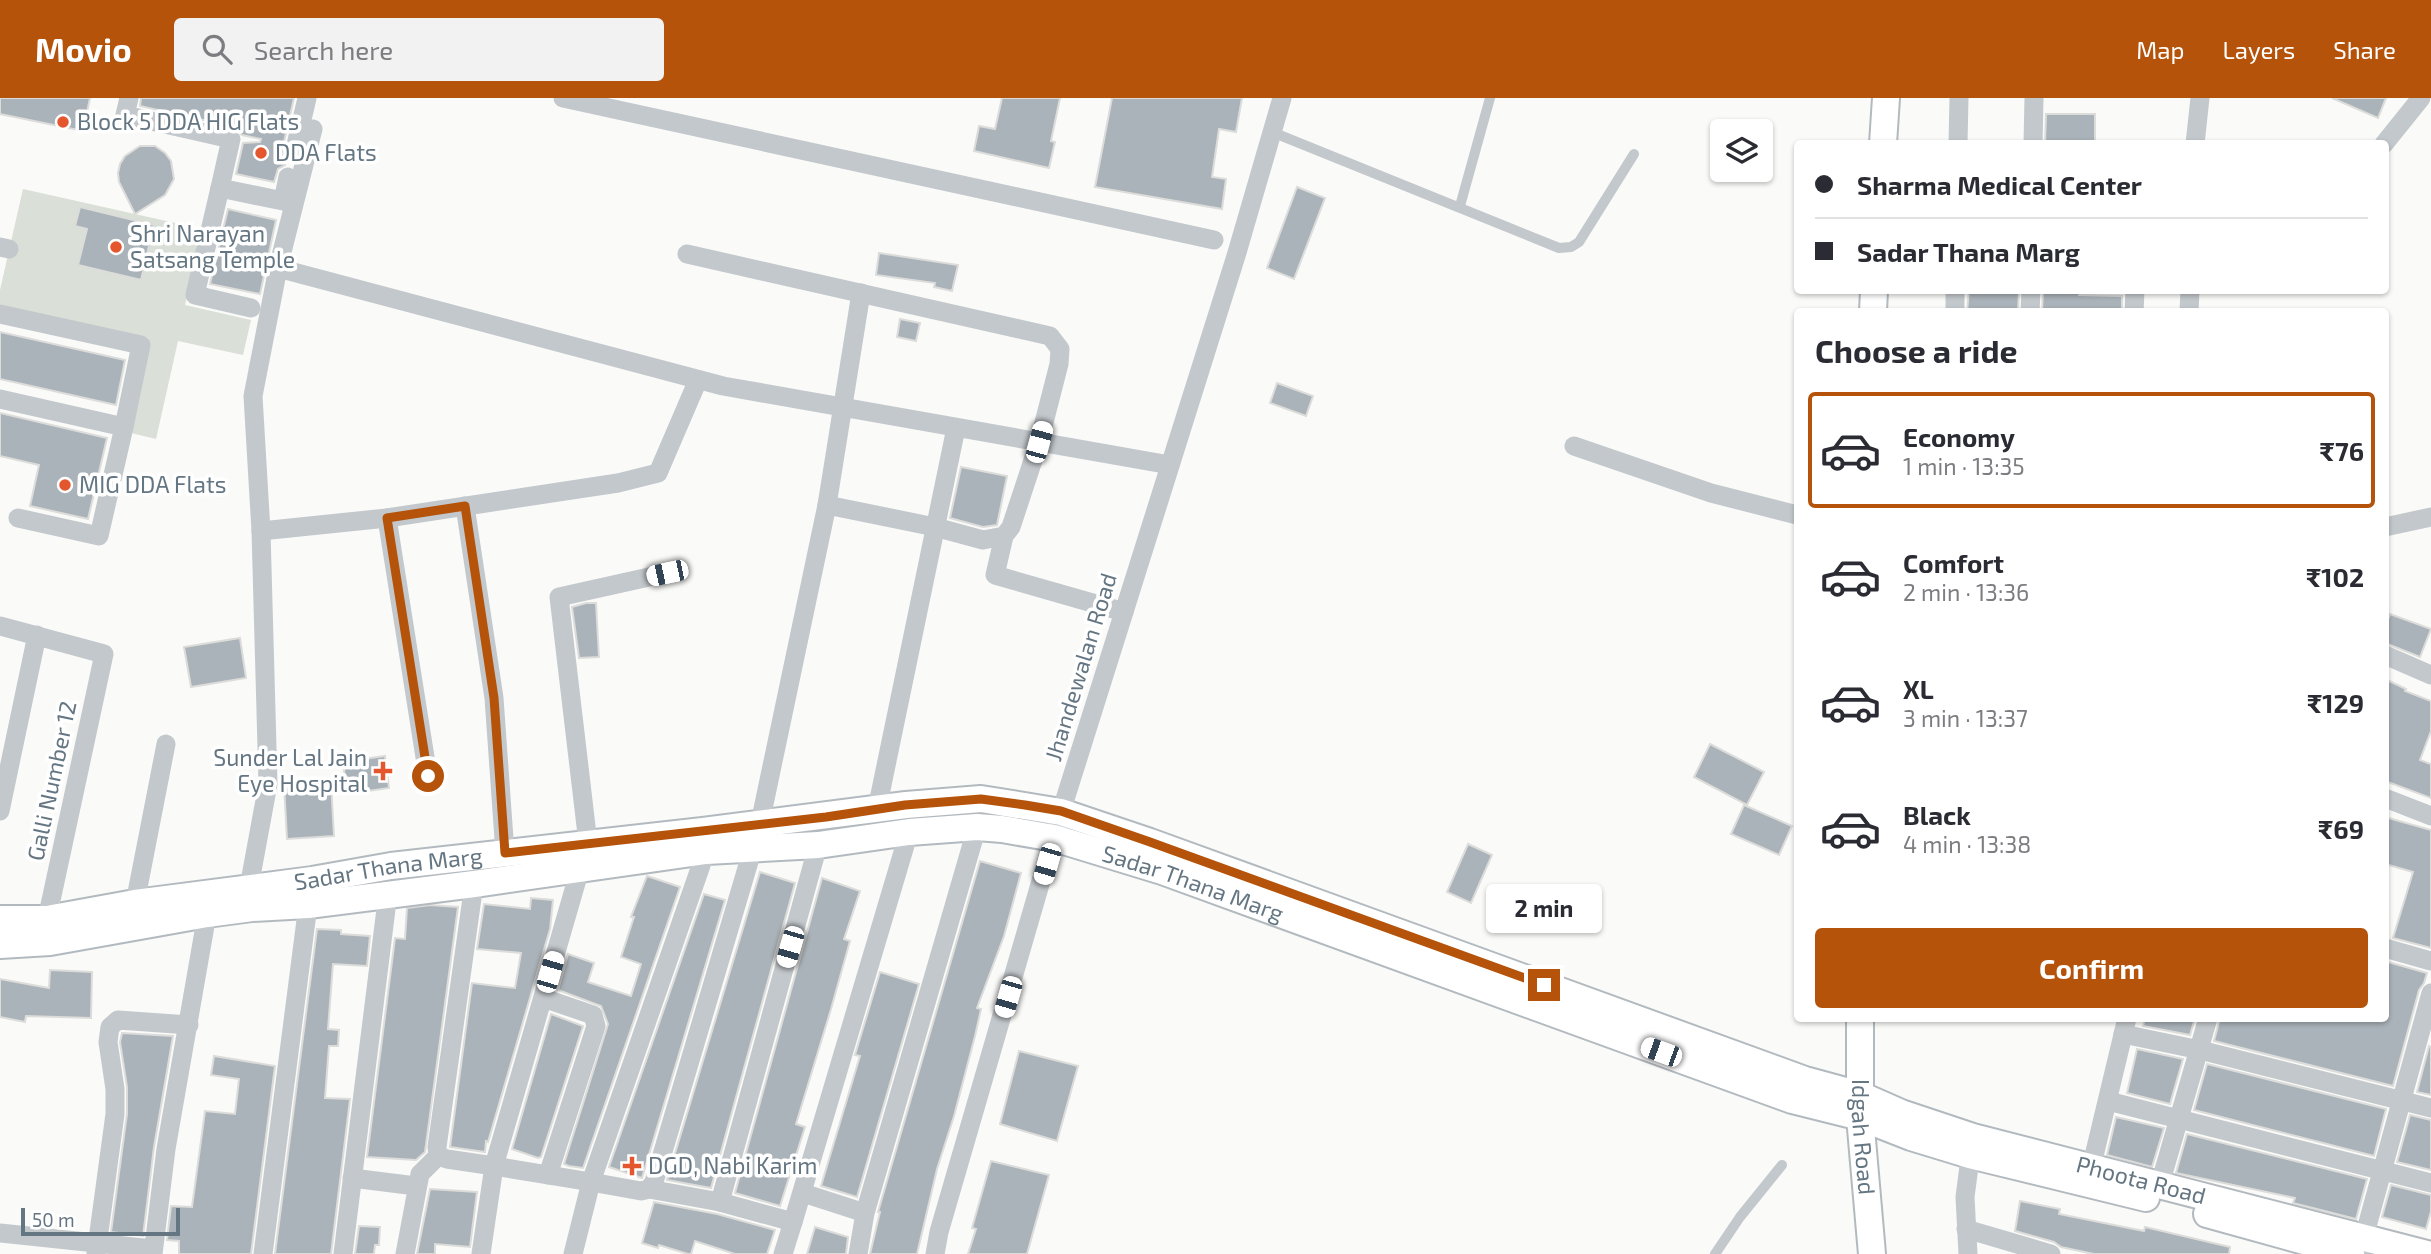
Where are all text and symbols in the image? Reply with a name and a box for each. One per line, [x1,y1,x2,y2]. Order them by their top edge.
search box [174,18,664,81]
text: Movio [35,29,132,69]
icon: search [198,30,236,68]
text: Search here [254,34,393,65]
text: Map [2136,35,2184,64]
text: Layers [2222,35,2295,64]
text: Share [2333,35,2396,64]
place label: Block 5 DDA HIG Flats [77,107,299,135]
marker: Block 5 DDA HIG Flats [55,114,71,130]
map controls [1710,119,1773,182]
button: layers [1710,119,1773,182]
place label: DDA Flats [275,138,377,166]
marker: DDA Flats [253,145,269,161]
text: Sharma Medical Center [1857,169,2142,200]
place label: Shri Narayan Satsang Temple [130,219,295,273]
text: Sadar Thana Marg [1857,236,2080,267]
marker: Shri Narayan Satsang Temple [108,239,124,255]
text: Choose a ride [1815,331,2018,369]
car [1024,419,1055,465]
icon: car [1819,419,1882,482]
text: Economy [1903,421,2015,452]
text: ₹76 [2320,435,2364,466]
text: 1 min · 13:35 [1903,452,2025,480]
place label: MIG DDA Flats [79,470,226,498]
marker: MIG DDA Flats [57,477,73,493]
icon: car [1819,545,1882,608]
text: Comfort [1903,547,2004,578]
car [645,558,690,588]
text: ₹102 [2306,561,2364,592]
street label: Jhandewalan Road [1038,569,1122,764]
text: 2 min · 13:36 [1903,578,2029,606]
icon: car [1819,671,1882,734]
text: XL [1903,673,1934,704]
text: ₹129 [2307,687,2364,718]
street label: Galli Number 12 [20,698,82,863]
text: 3 min · 13:37 [1903,704,2028,732]
place label: Sunder Lal Jain Eye Hospital [213,743,367,797]
route start [412,760,444,792]
marker: Sunder Lal Jain Eye Hospital [373,761,393,781]
icon: car [1819,797,1882,860]
text: Black [1903,799,1971,830]
text: ₹69 [2318,813,2364,844]
text: 4 min · 13:38 [1903,830,2031,858]
street label: Sadar Thana Marg [1099,839,1288,927]
street label: Sadar Thana Marg [292,841,484,895]
car [1032,841,1063,887]
callout: 2 min [1486,884,1602,932]
text: 2 min [1515,894,1573,922]
car [775,924,806,970]
button: Confirm [1815,928,2368,1008]
car [535,949,566,995]
route end [1528,969,1560,1001]
car [993,974,1024,1020]
car [1638,1035,1685,1069]
street label: Idgah Road [1847,1079,1882,1196]
street label: Phoota Road [2073,1149,2209,1209]
place label: DGD, Nabi Karim [648,1151,817,1179]
marker: DGD, Nabi Karim [622,1156,642,1176]
scale bar [21,1205,180,1237]
text: 50 m [32,1208,75,1231]

